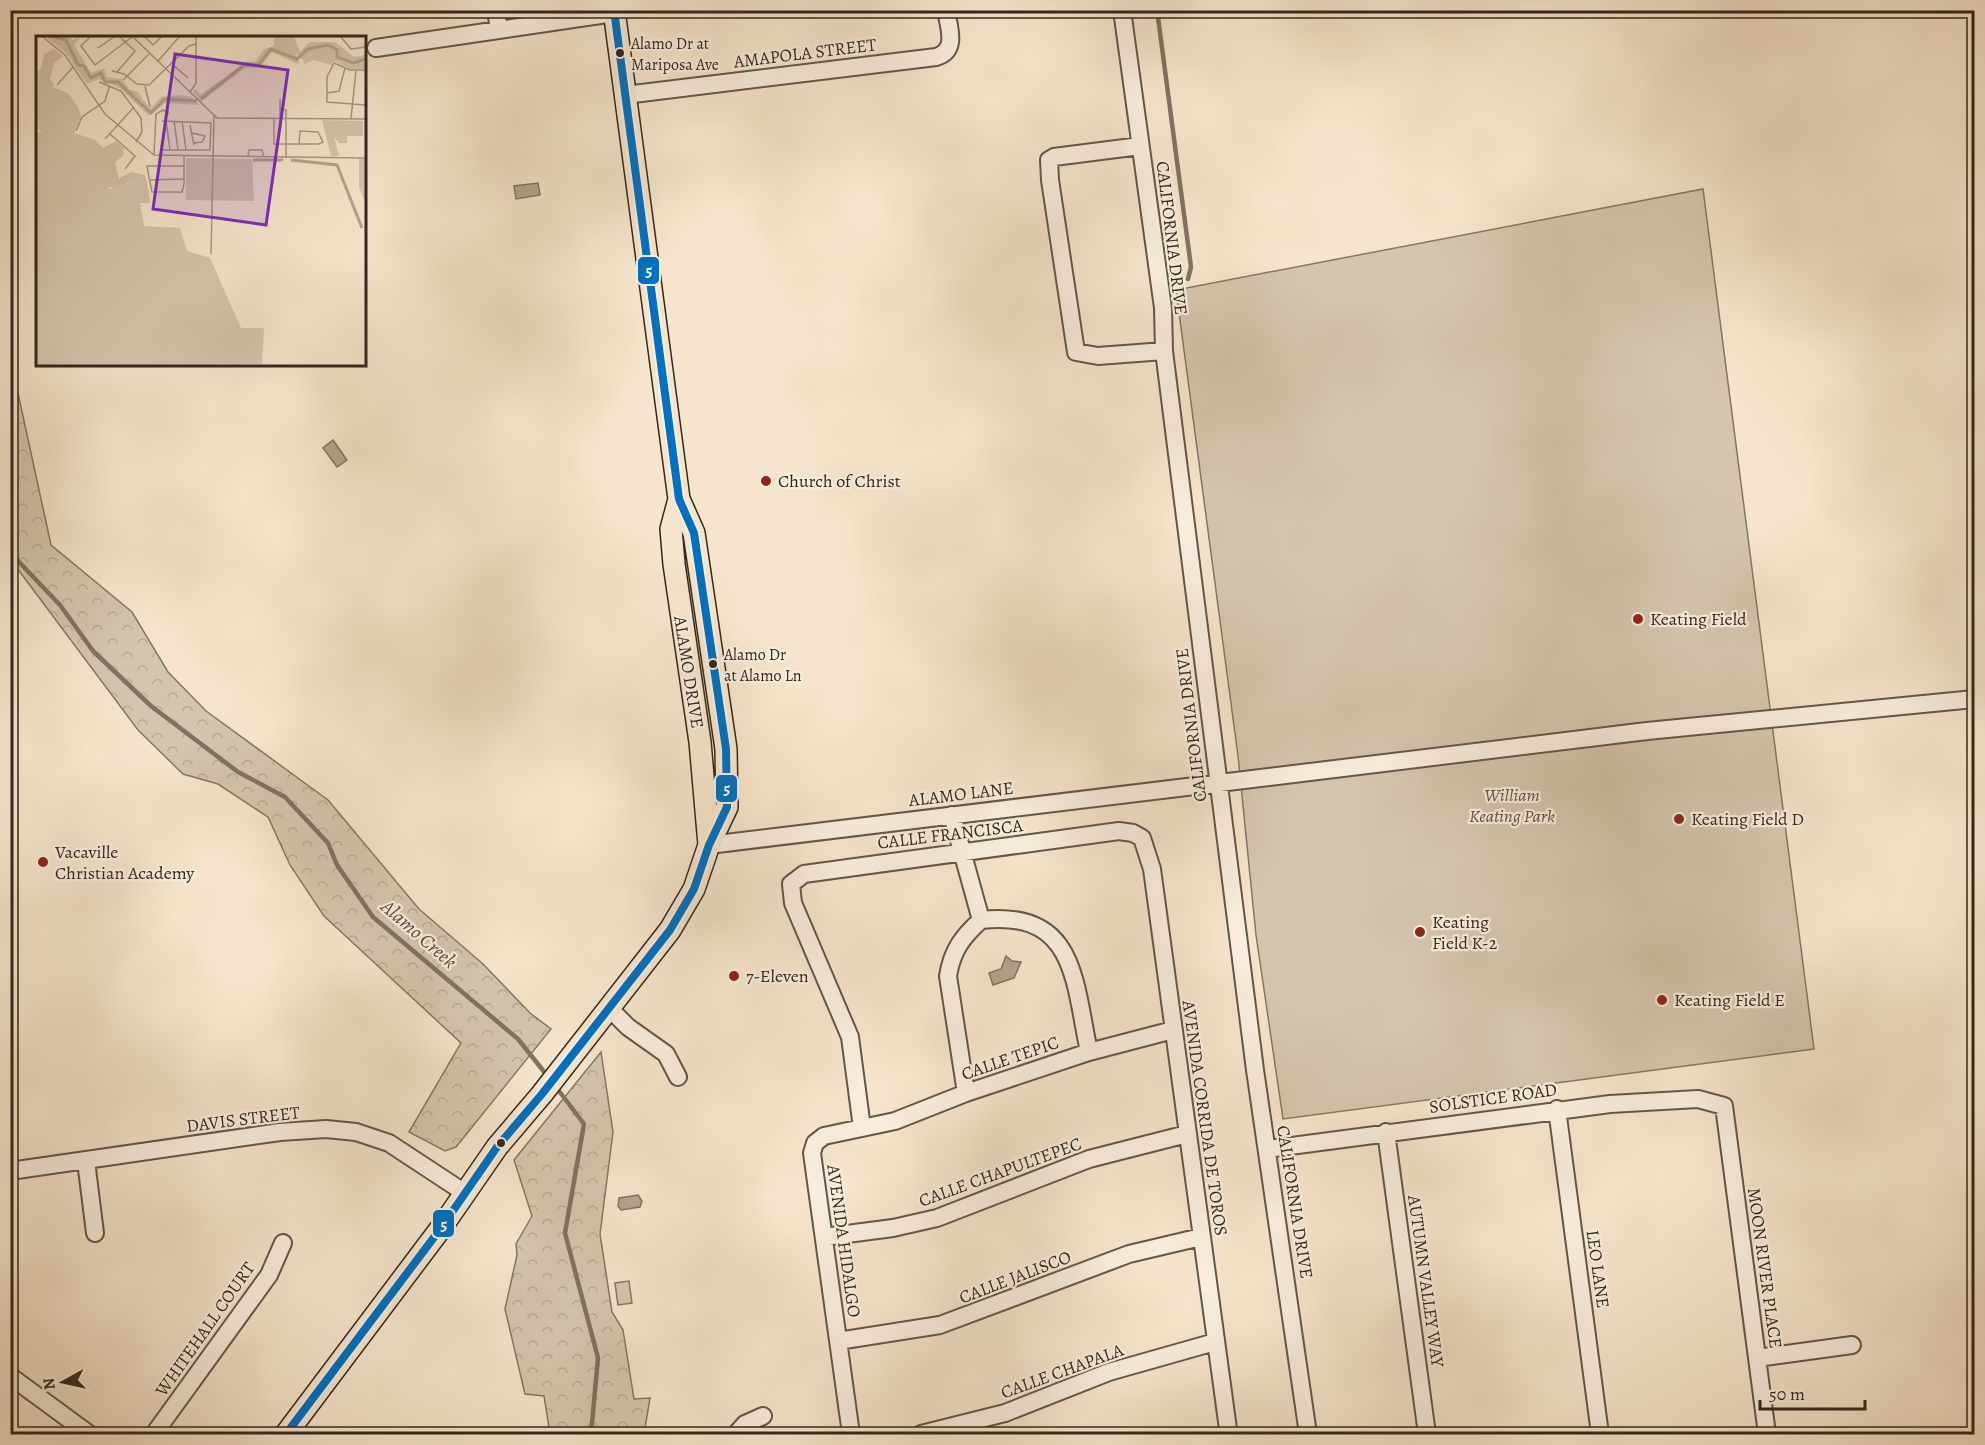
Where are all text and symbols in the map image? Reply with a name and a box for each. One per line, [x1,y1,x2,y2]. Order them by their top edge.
street label: AMAPOLA STREET [731,32,878,74]
place label: Alamo Dr at Mariposa Ave [630,33,719,76]
inset map [36,36,366,366]
marker: Alamo Dr at Mariposa Ave [614,47,626,59]
street label: CALIFORNIA DRIVE [1151,160,1193,316]
line badge: 5 [637,256,660,285]
text: 5 [646,260,653,282]
place label: Church of Christ [778,469,901,493]
marker: Church of Christ [759,474,773,488]
place label: Keating Field [1650,607,1747,631]
marker: Keating Field [1631,612,1645,626]
street label: ALAMO DRIVE [668,613,710,730]
place label: Alamo Dr at Alamo Ln [723,644,802,687]
street label: CALIFORNIA DRIVE [1170,647,1212,803]
marker: Alamo Dr at Alamo Ln [707,658,719,670]
line badge: 5 [715,774,738,803]
street label: ALAMO LANE [906,776,1015,812]
text: 5 [724,778,731,800]
park label: William Keating Park [1469,783,1555,828]
place label: Keating Field D [1691,807,1804,831]
marker: Keating Field D [1672,812,1686,826]
street label: CALLE FRANCISCA [876,813,1025,855]
place label: Vacaville Christian Academy [54,840,195,885]
marker: Vacaville Christian Academy [36,855,50,869]
water label: Alamo Creek [374,893,463,975]
place label: Keating Field K-2 [1432,910,1498,955]
marker: Keating Field K-2 [1413,925,1427,939]
place label: 7-Eleven [746,964,809,988]
marker: 7-Eleven [727,969,741,983]
place label: Keating Field E [1674,988,1785,1012]
marker: Keating Field E [1655,993,1669,1007]
street label: AVENIDA CORRIDA DE TOROS [1176,998,1233,1237]
street label: CALLE TEPIC [958,1030,1062,1086]
street label: SOLSTICE ROAD [1428,1077,1558,1119]
street label: DAVIS STREET [185,1100,301,1138]
street label: CALIFORNIA DRIVE [1271,1124,1319,1280]
street label: CALLE CHAPULTEPEC [915,1131,1085,1213]
unlabelled marker [495,1137,507,1149]
street label: AVENIDA HIDALGO [821,1162,867,1319]
street label: MOON RIVER PLACE [1742,1186,1788,1350]
street label: AUTUMN VALLEY WAY [1402,1192,1450,1370]
line badge: 5 [432,1209,455,1238]
text: 5 [441,1214,448,1236]
street label: LEO LANE [1581,1228,1615,1310]
street label: CALLE JALISCO [956,1245,1074,1309]
street label: WHITEHALL COURT [149,1257,260,1402]
street label: CALLE CHAPALA [997,1338,1127,1404]
north arrow [33,1352,93,1412]
scale bar [1760,1373,1865,1411]
text: N [37,1376,61,1391]
text: 50 m [1769,1382,1805,1406]

